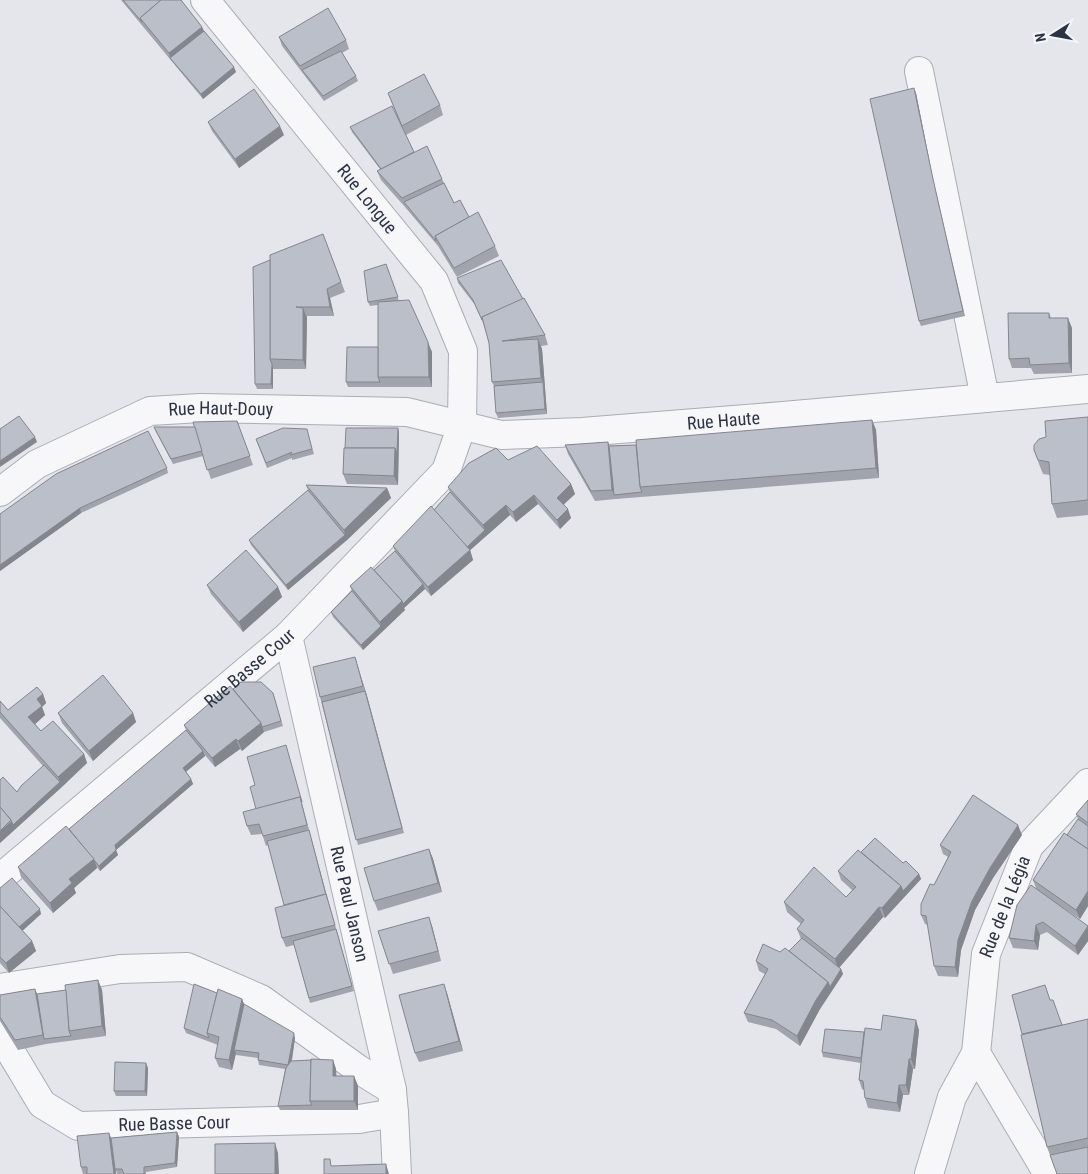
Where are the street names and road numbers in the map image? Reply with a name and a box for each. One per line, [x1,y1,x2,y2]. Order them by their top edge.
street label: Rue Longue [333,160,402,238]
street label: Rue Haut-Douy [168,397,274,420]
street label: Rue Haute [686,407,761,434]
street label: Rue Basse Cour [200,624,300,712]
street label: Rue Paul Janson [326,844,373,964]
street label: Rue de la Légia [975,852,1034,960]
street label: Rue Basse Cour [118,1111,231,1135]

